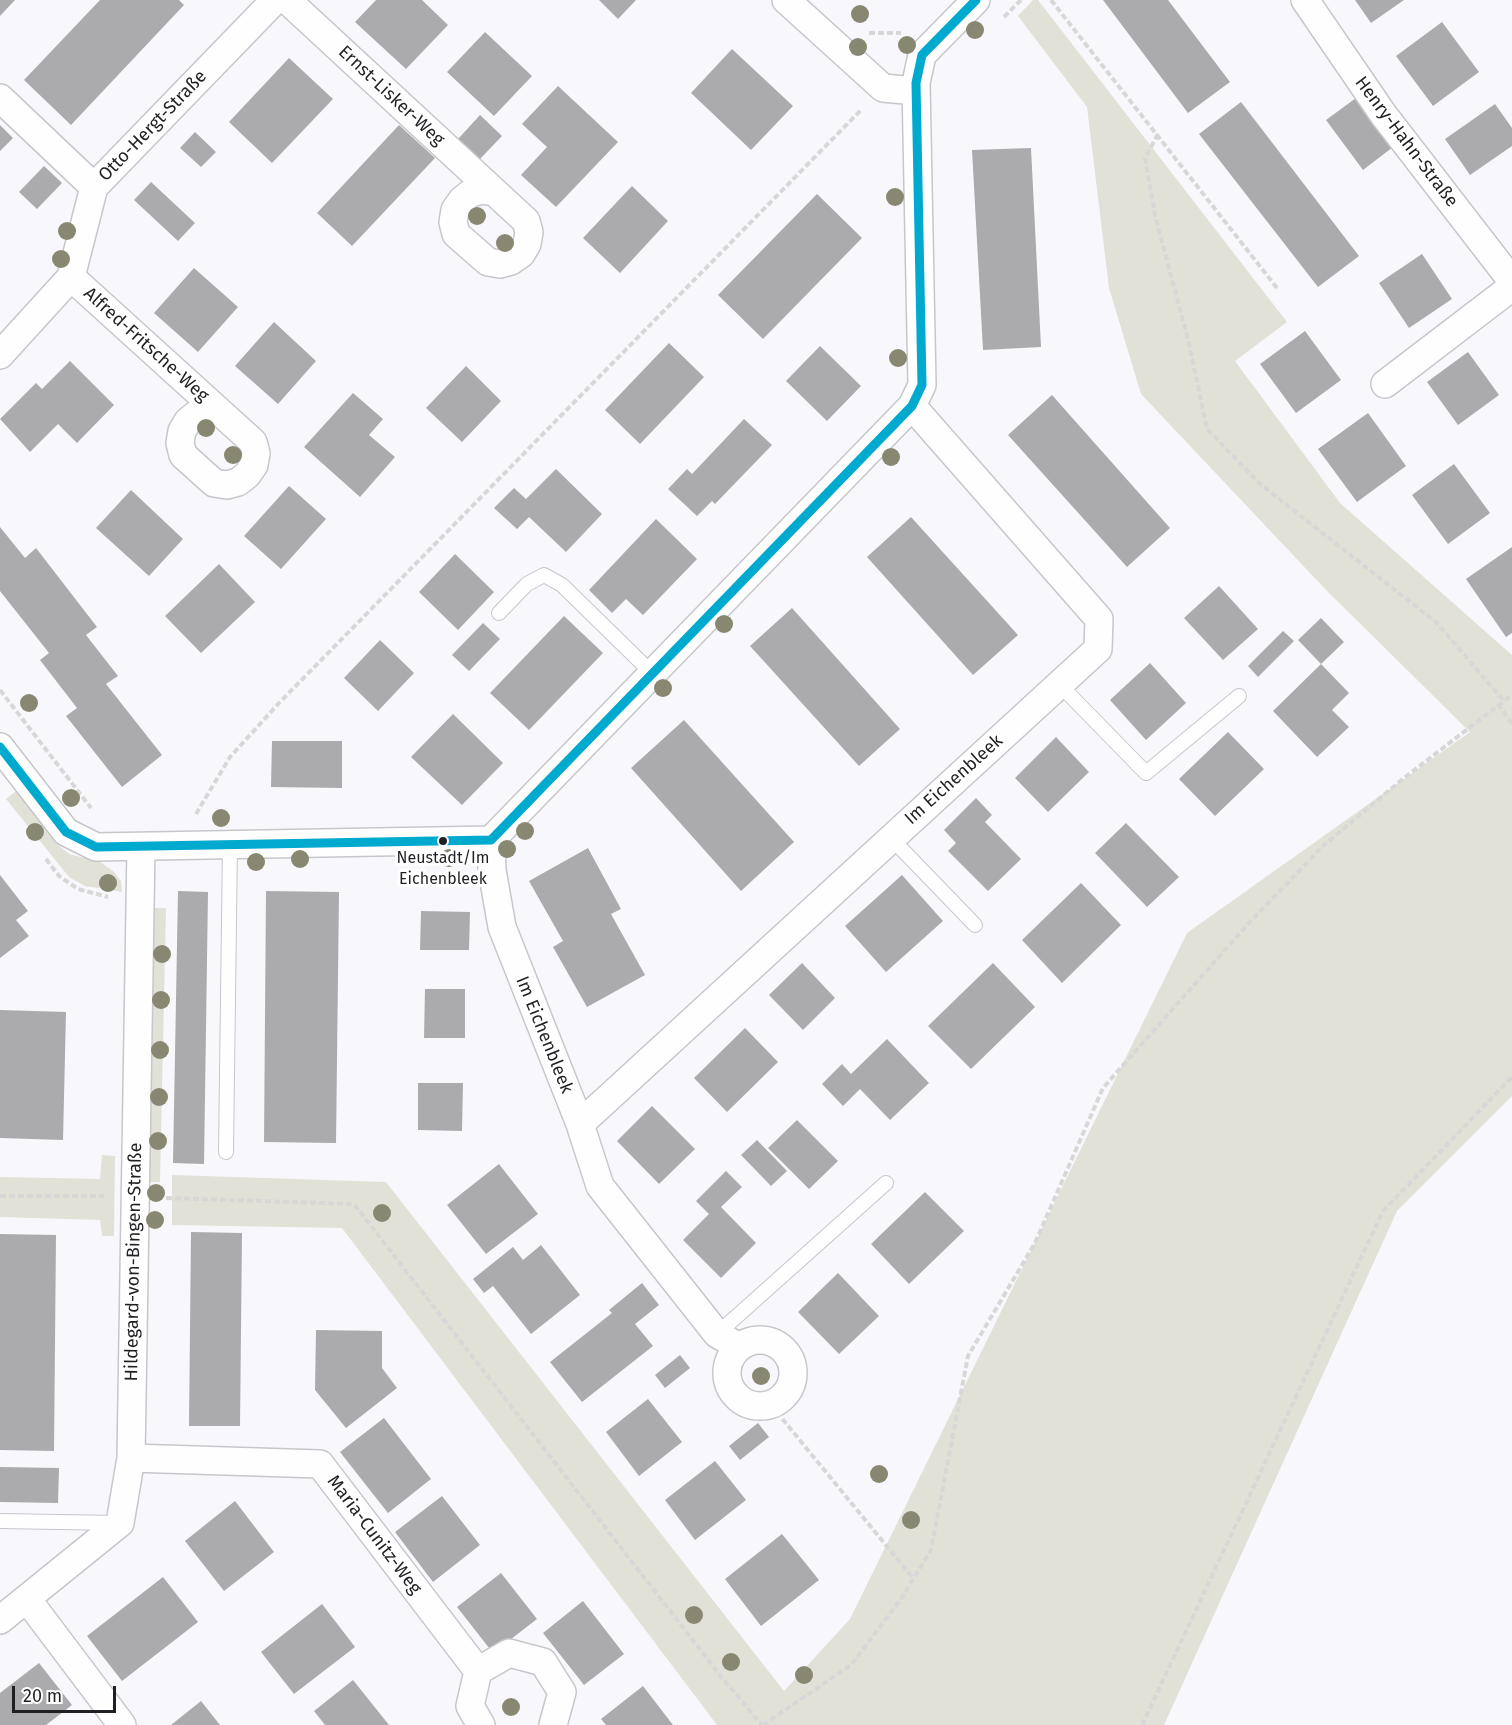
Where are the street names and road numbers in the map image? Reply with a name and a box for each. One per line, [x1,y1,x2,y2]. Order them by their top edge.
street label: Ernst-Lisker-Weg [333,41,449,151]
street label: Otto-Hergt-Straße [94,66,212,186]
street label: Henry-Hahn-Straße [1350,72,1462,212]
street label: Alfred-Fritsche-Weg [79,283,213,407]
street label: Im Eichenbleek [901,730,1007,830]
street label: Im Eichenbleek [511,973,577,1097]
street label: Hildegard-von-Bingen-Straße [121,1142,147,1382]
street label: Maria-Cunitz-Weg [322,1471,426,1599]

